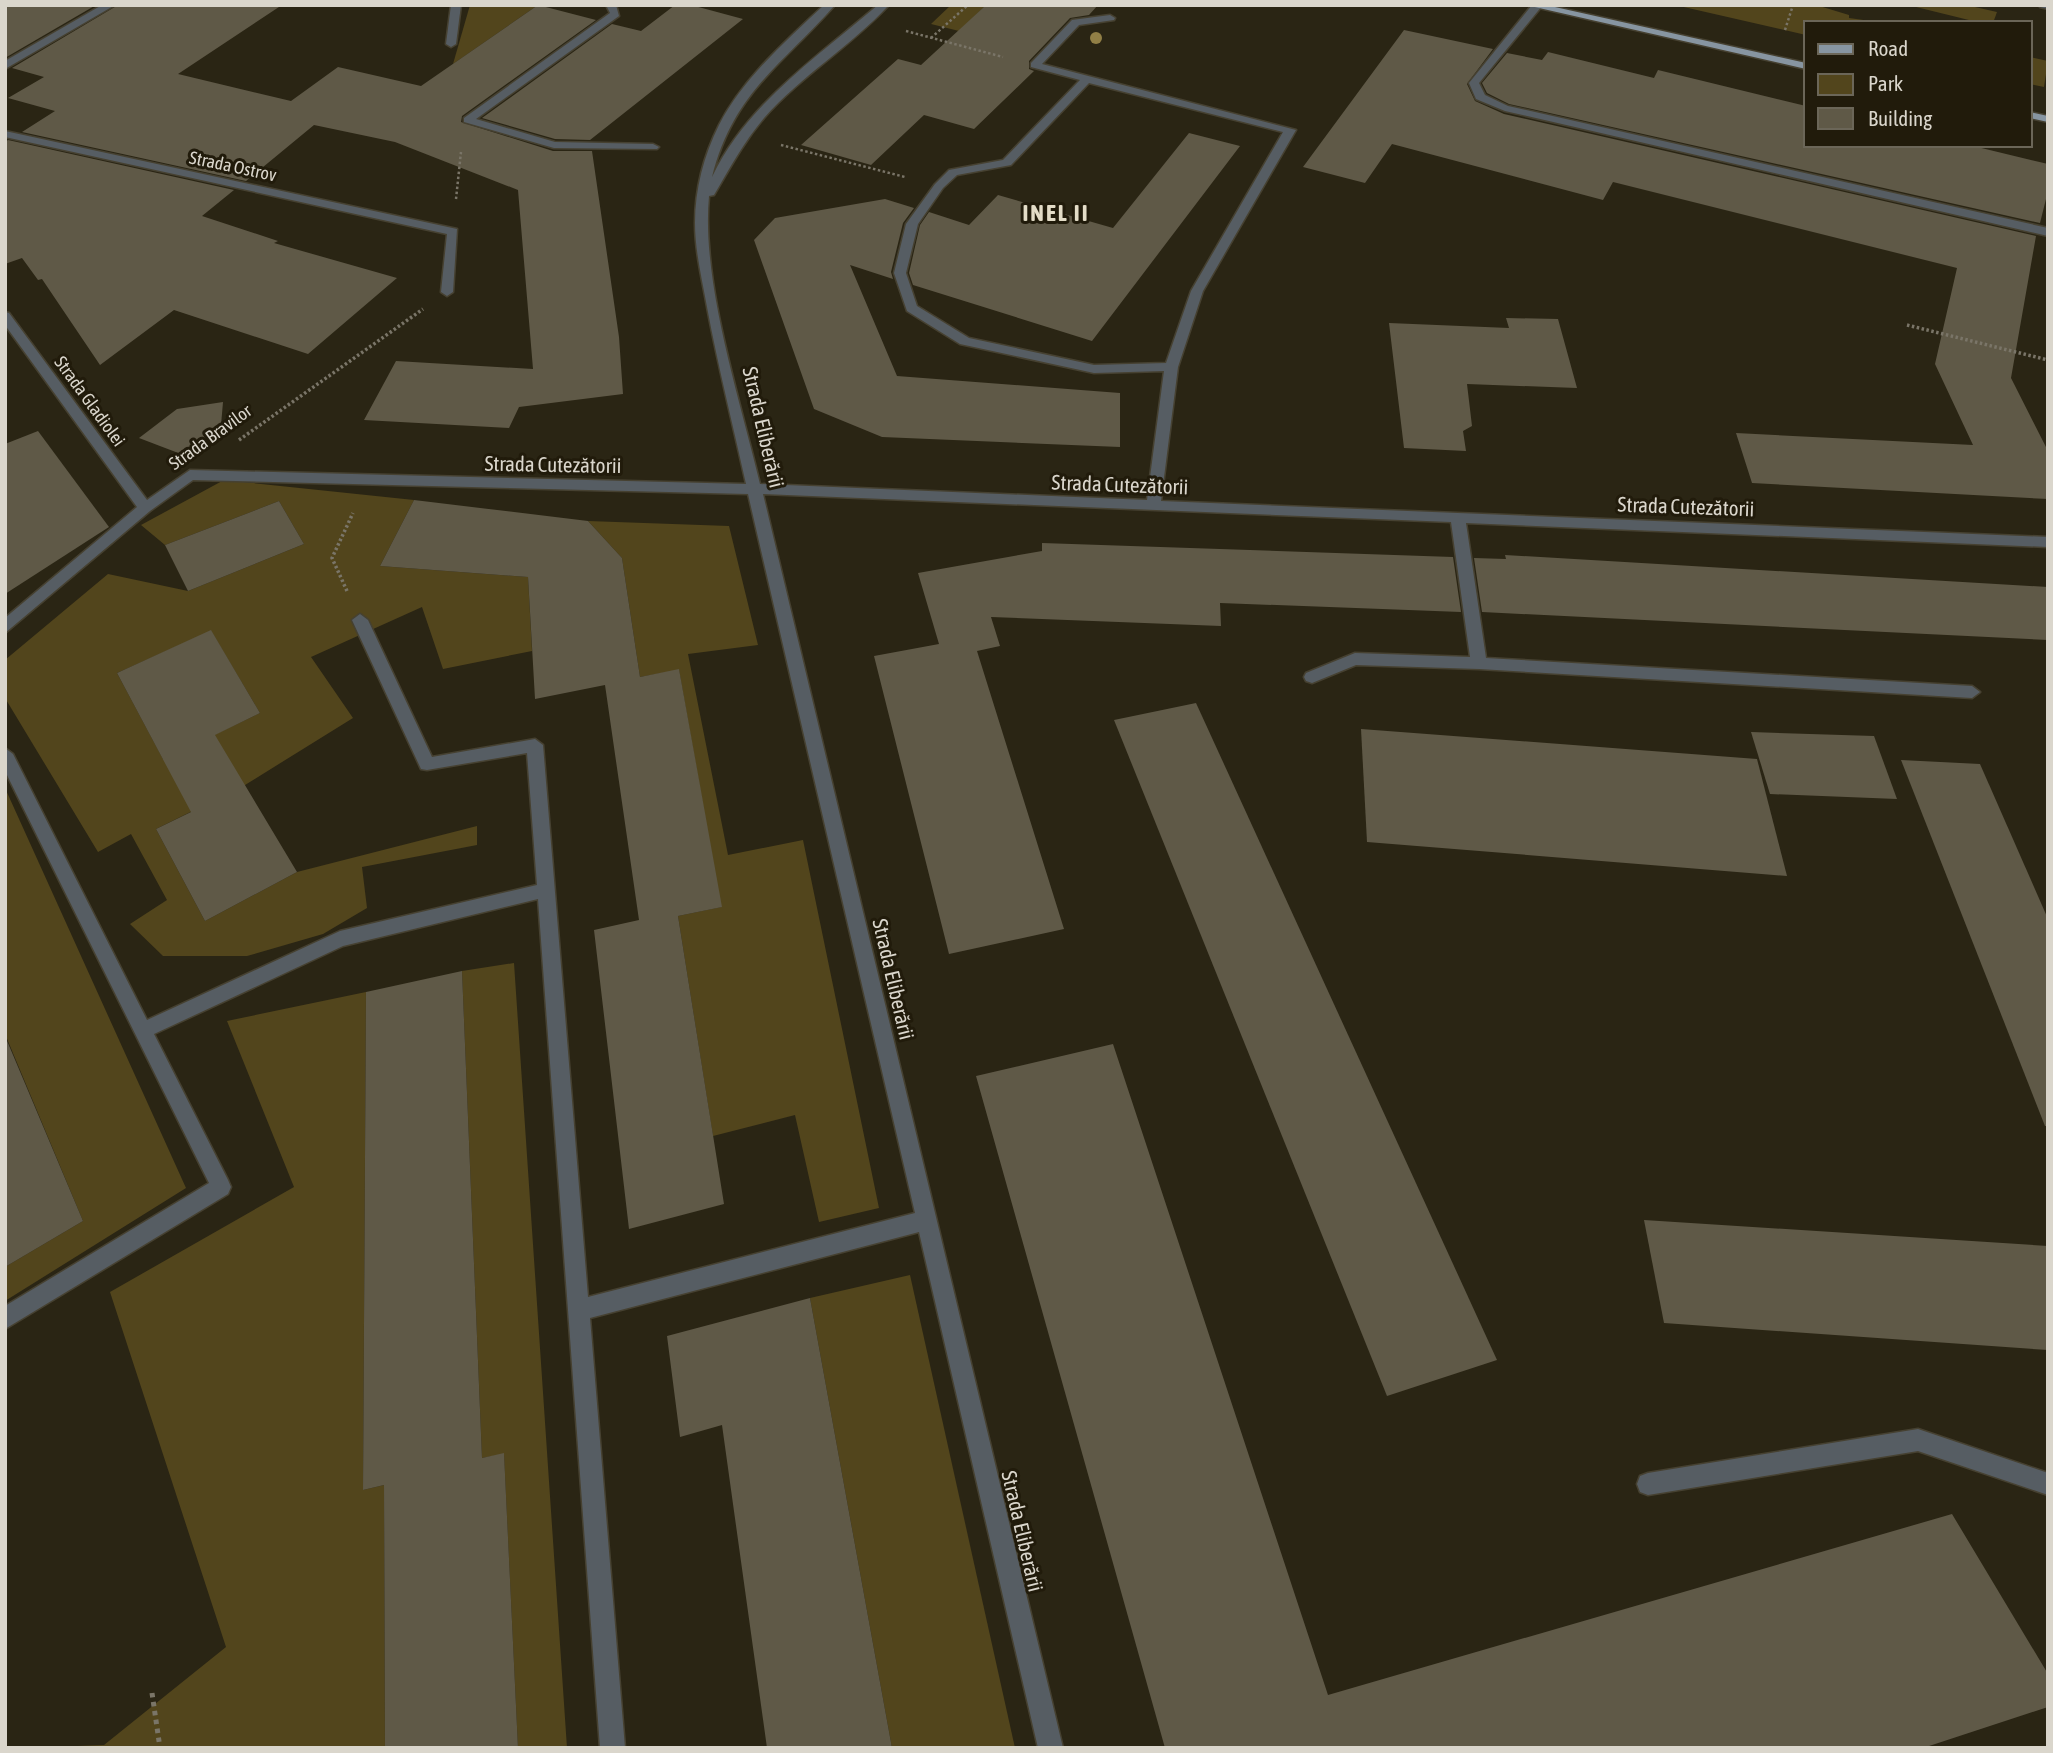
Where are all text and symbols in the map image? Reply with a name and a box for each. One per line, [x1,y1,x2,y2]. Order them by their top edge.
legend [1804,21,2032,147]
text: Road [1868,36,1908,60]
text: Park [1868,71,1903,95]
text: Building [1868,106,1932,130]
street label: Strada Ostrov [188,147,278,185]
district label: INEL II [1022,200,1090,226]
street label: Strada Gladiolei [50,352,130,450]
street label: Strada Eliberării [738,364,790,490]
street label: Strada Bravilor [165,400,256,474]
street label: Strada Cutezătorii [484,451,622,477]
street label: Strada Cutezătorii [1051,470,1189,498]
street label: Strada Cutezătorii [1617,492,1755,520]
street label: Strada Eliberării [868,916,920,1042]
street label: Strada Eliberării [997,1468,1049,1594]

